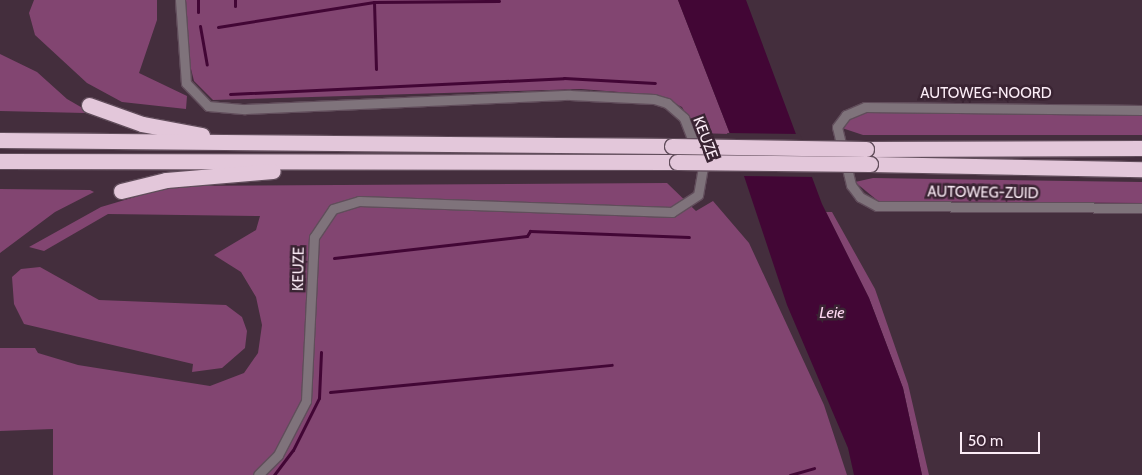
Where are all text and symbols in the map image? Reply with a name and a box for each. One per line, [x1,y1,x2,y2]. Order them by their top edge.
street label: AUTOWEG-NOORD [920,85,1052,103]
street label: KEUZE [689,114,721,162]
street label: AUTOWEG-ZUID [927,183,1039,203]
street label: KEUZE [290,247,308,291]
water label: Leie [819,303,845,323]
scale bar [962,422,1042,454]
text: 50 m [968,432,1003,450]

